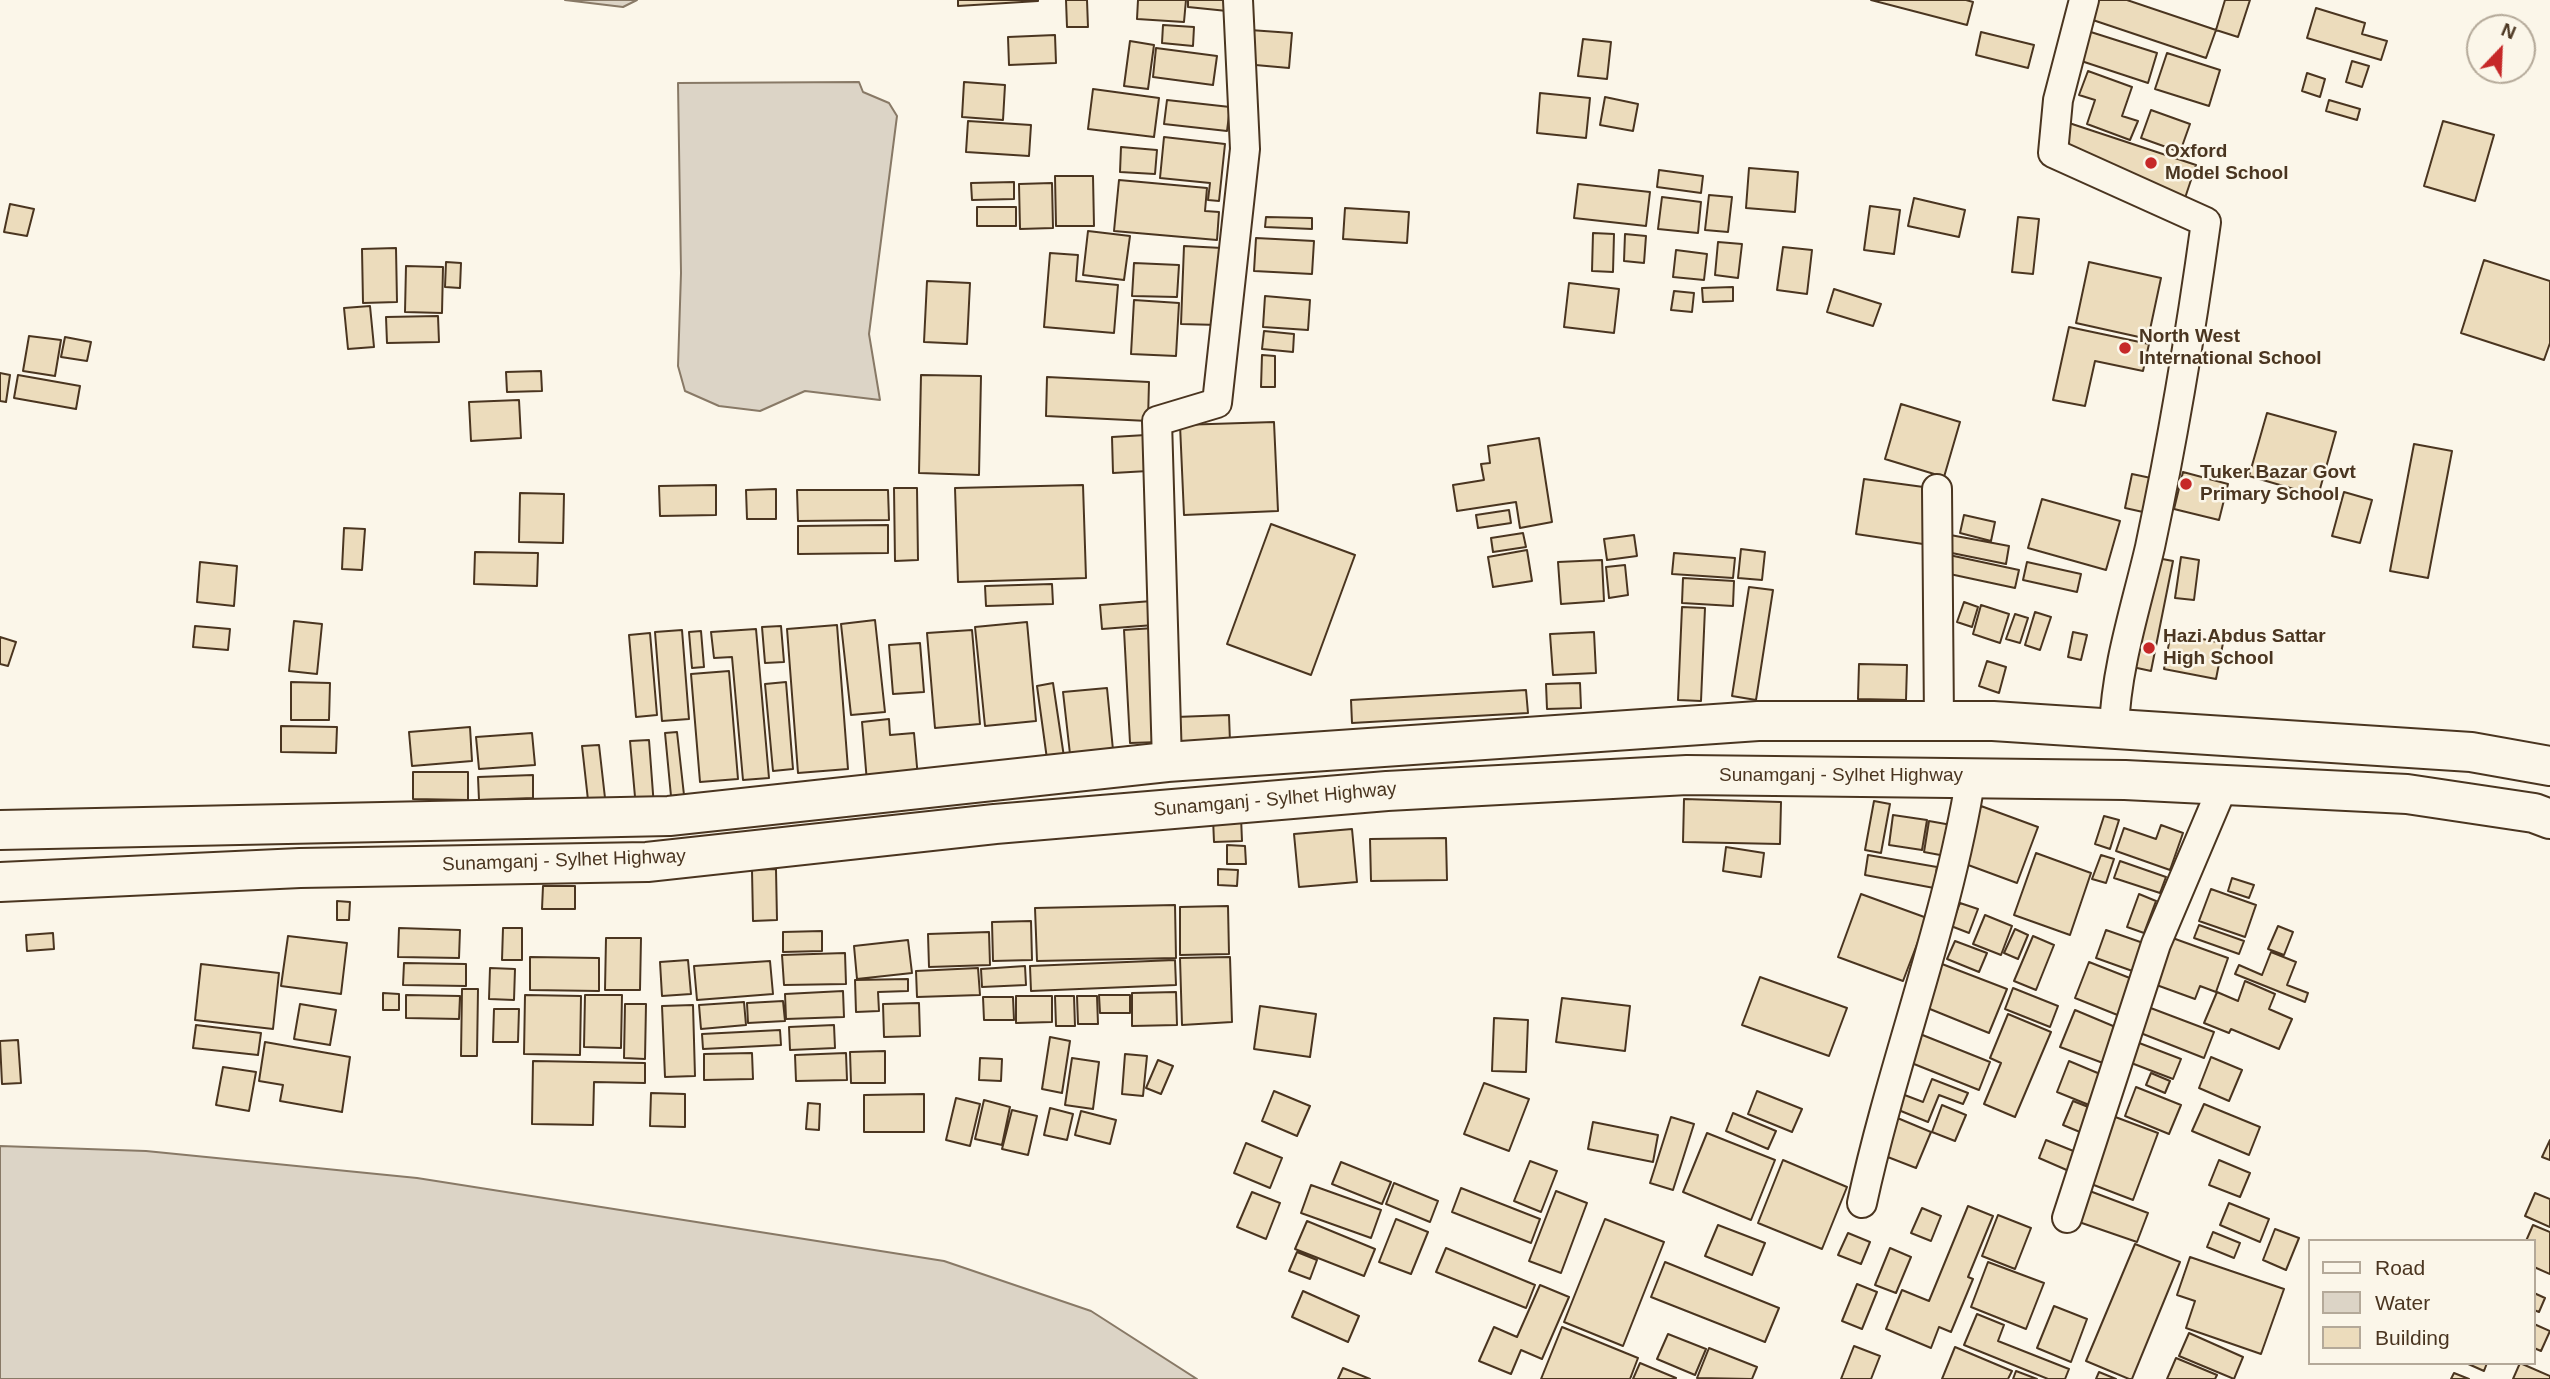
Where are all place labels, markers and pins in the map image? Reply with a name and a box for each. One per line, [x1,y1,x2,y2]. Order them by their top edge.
place label: Oxford Model School [2165,141,2288,185]
marker: Oxford Model School [2143,155,2159,171]
place label: North West International School [2139,326,2322,370]
marker: North West International School [2117,340,2133,356]
place label: Tuker Bazar Govt Primary School [2200,462,2356,506]
marker: Tuker Bazar Govt Primary School [2178,476,2194,492]
place label: Hazi Abdus Sattar High School [2163,626,2326,670]
marker: Hazi Abdus Sattar High School [2141,640,2157,656]

